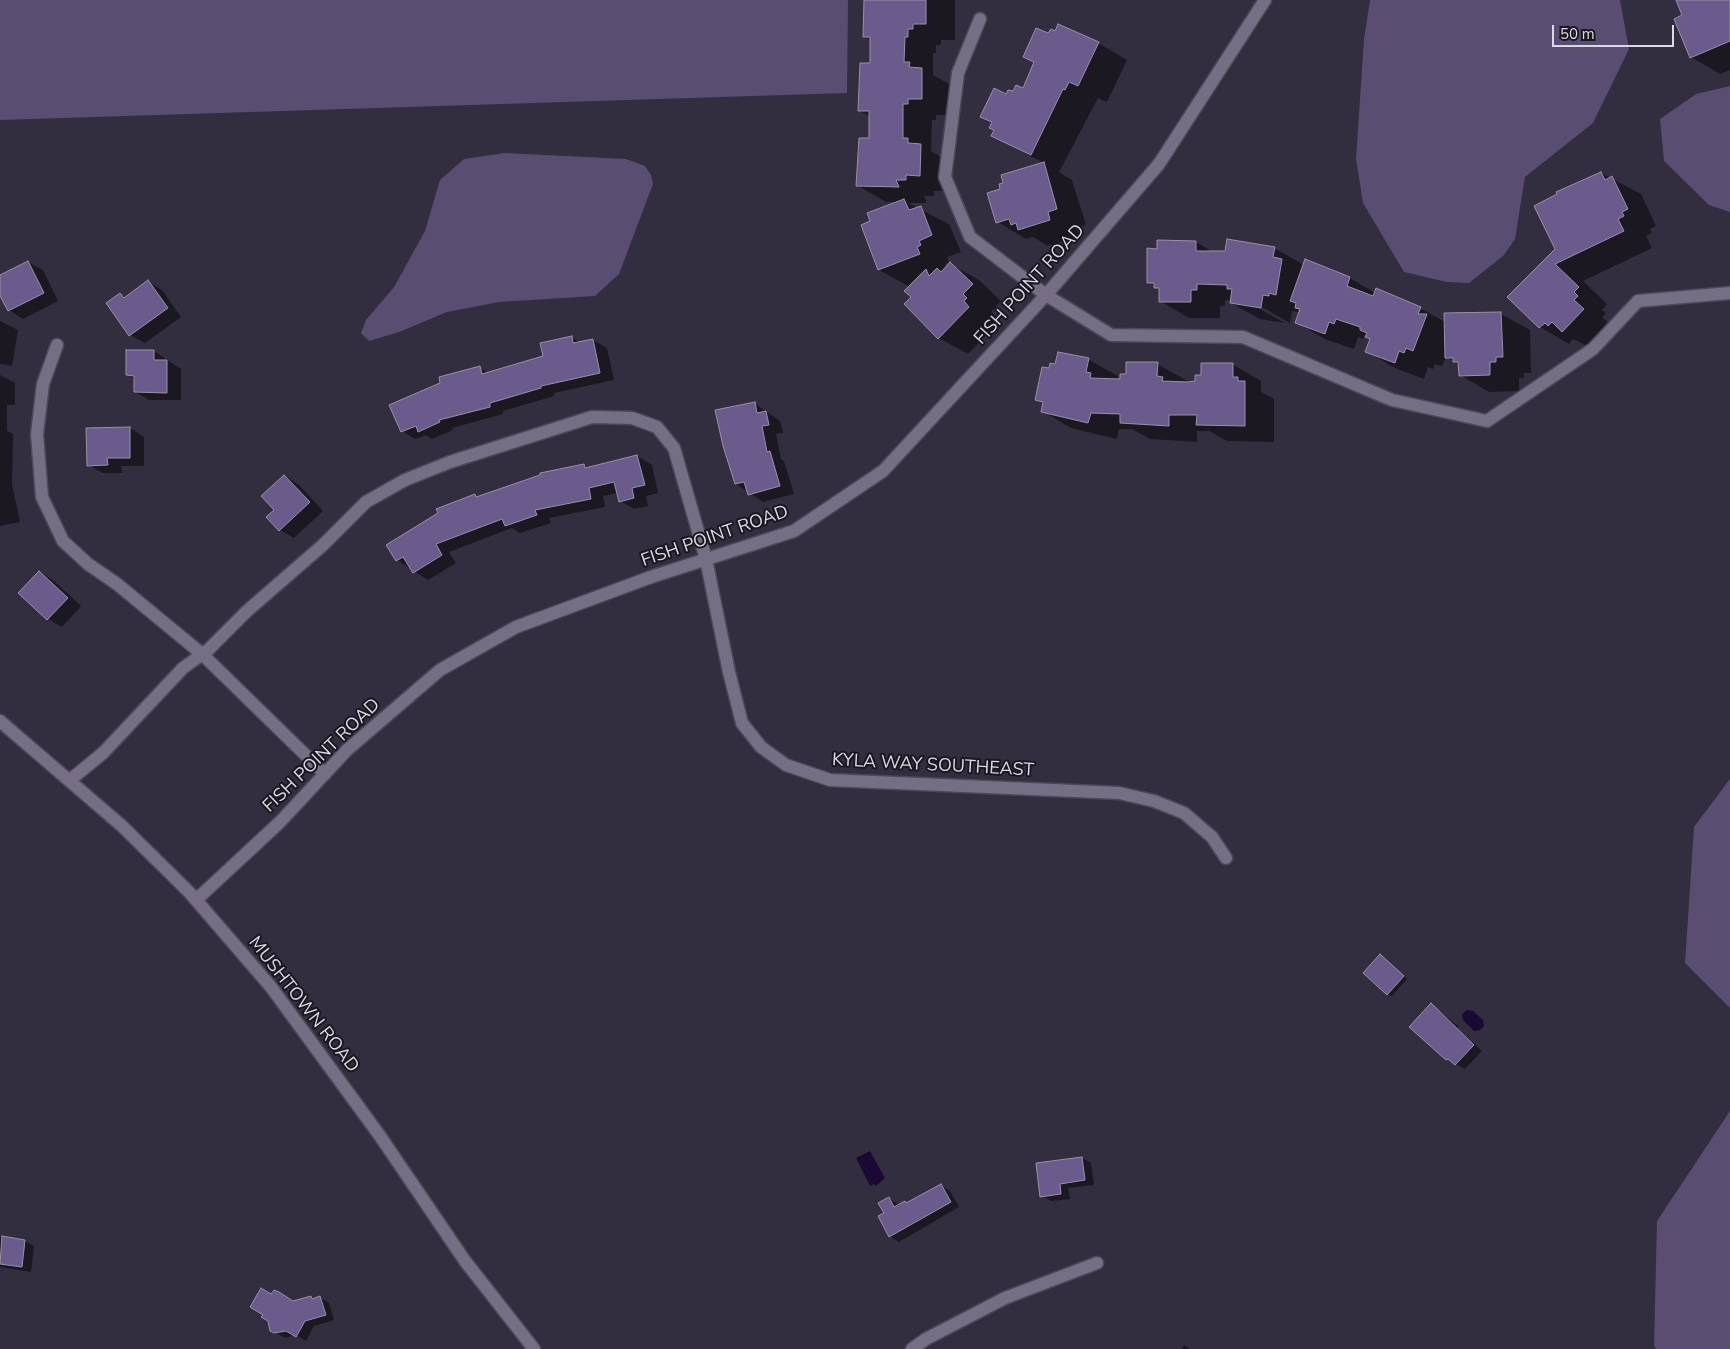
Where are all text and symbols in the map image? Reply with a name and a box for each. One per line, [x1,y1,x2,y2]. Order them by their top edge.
scale bar [1555,15,1678,47]
text: 50 m [1560,24,1595,44]
street label: FISH POINT ROAD [970,220,1090,350]
street label: FISH POINT ROAD [639,502,791,572]
street label: FISH POINT ROAD [259,695,385,817]
street label: KYLA WAY SOUTHEAST [831,750,1035,782]
street label: MUSHTOWN ROAD [243,933,363,1077]

